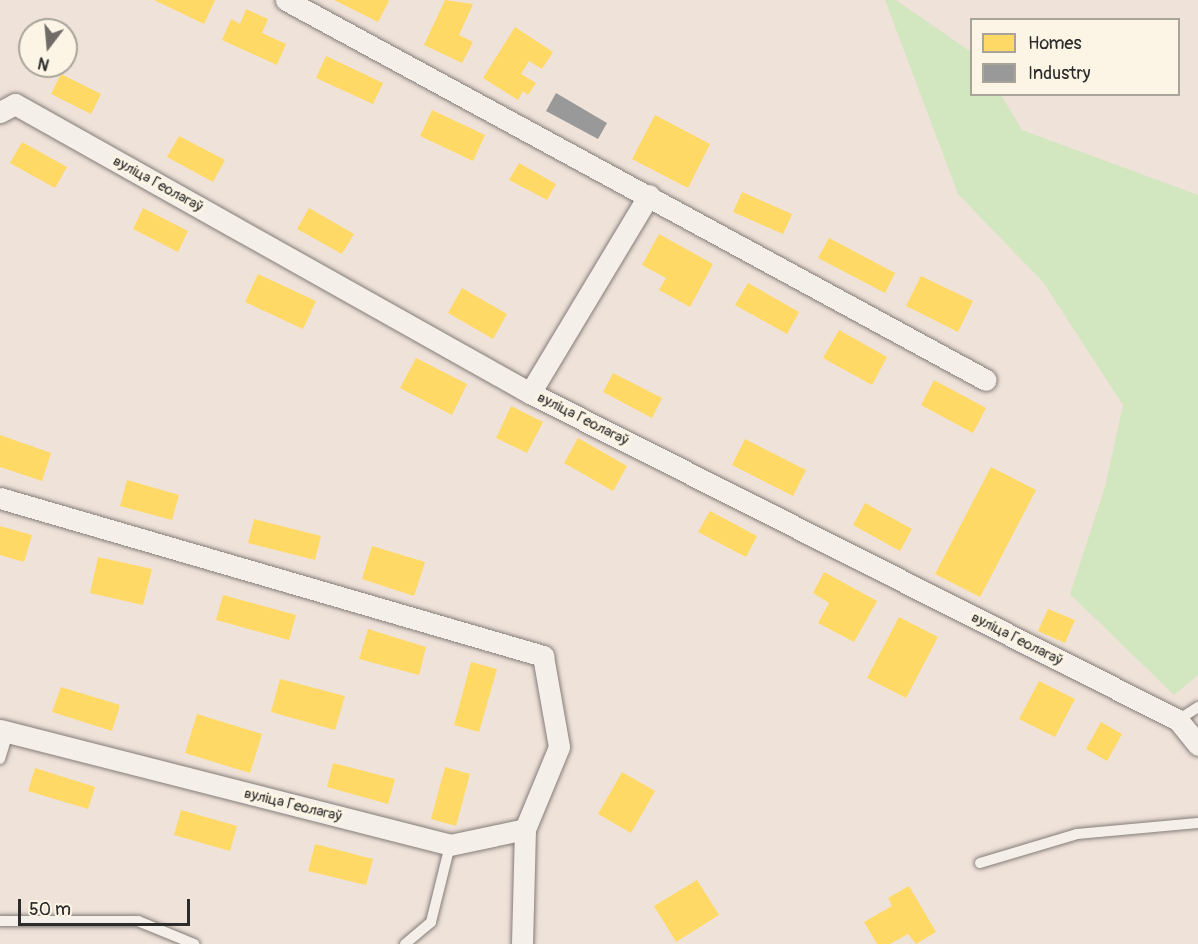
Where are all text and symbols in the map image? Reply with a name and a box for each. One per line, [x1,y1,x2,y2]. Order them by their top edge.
north arrow [18,18,78,78]
legend [970,18,1180,96]
text: Homes [1028,32,1081,55]
text: N [36,52,52,74]
text: Industry [1028,62,1091,85]
street label: вуліца Геолагаў [110,152,206,216]
street label: вуліца Геолагаў [534,388,632,450]
street label: вуліца Геолагаў [968,608,1066,670]
street label: вуліца Геолагаў [242,784,344,826]
scale bar [21,887,194,925]
text: 50 m [29,898,71,921]

